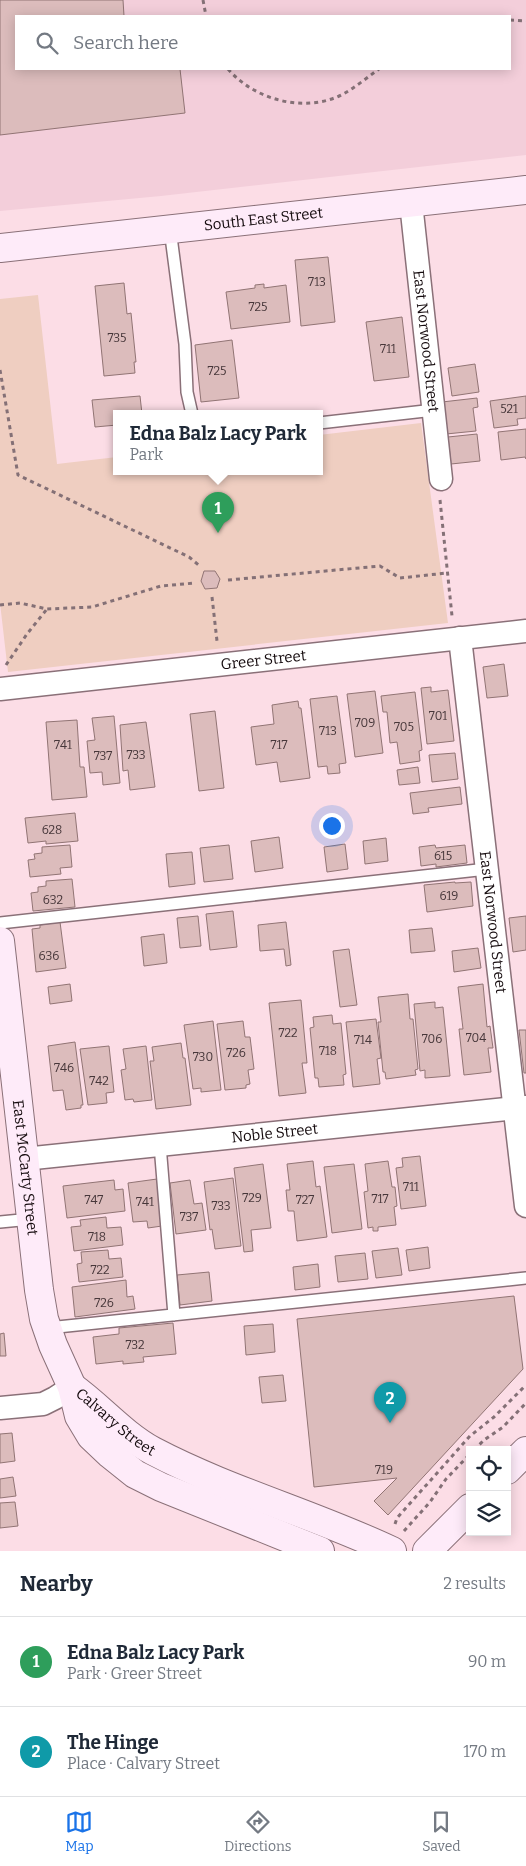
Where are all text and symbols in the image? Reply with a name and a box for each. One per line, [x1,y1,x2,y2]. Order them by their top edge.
search box [15,15,511,70]
icon: search [33,29,61,57]
text: Search here [73,31,178,54]
street label: South East Street [203,203,324,234]
street label: East Norwood Street [409,269,443,414]
house number: 713 [308,275,326,289]
house number: 725 [249,300,267,314]
house number: 735 [107,331,127,345]
house number: 711 [380,342,396,356]
house number: 725 [208,364,226,378]
house number: 521 [500,402,518,416]
popup [113,410,323,475]
text: Edna Balz Lacy Park [129,422,307,445]
text: Park [129,445,163,464]
pin: 1 [202,492,234,533]
street label: Greer Street [220,646,308,674]
house number: 701 [429,709,447,723]
house number: 709 [355,716,375,730]
house number: 705 [394,720,414,734]
house number: 713 [319,724,337,738]
house number: 741 [54,738,72,752]
house number: 717 [271,738,287,752]
house number: 733 [126,748,146,762]
house number: 737 [94,749,112,763]
your location [319,813,345,839]
house number: 628 [42,823,62,837]
house number: 615 [434,849,452,863]
street label: East Norwood Street [476,850,510,995]
house number: 619 [440,889,458,903]
house number: 632 [43,893,63,907]
house number: 636 [39,949,59,963]
house number: 722 [278,1026,298,1040]
house number: 704 [466,1031,486,1045]
house number: 706 [422,1032,442,1046]
house number: 714 [354,1033,372,1047]
house number: 718 [319,1044,337,1058]
house number: 726 [226,1046,246,1060]
house number: 730 [193,1050,213,1064]
house number: 746 [54,1061,74,1075]
house number: 742 [89,1074,109,1088]
street label: East McCarty Street [9,1099,42,1237]
street label: Noble Street [230,1120,319,1146]
house number: 711 [403,1180,419,1194]
house number: 729 [242,1191,262,1205]
house number: 717 [372,1192,388,1206]
house number: 747 [85,1193,103,1207]
house number: 727 [296,1193,314,1207]
house number: 741 [136,1195,154,1209]
house number: 733 [211,1199,231,1213]
house number: 737 [180,1210,198,1224]
house number: 718 [88,1230,106,1244]
house number: 722 [90,1263,110,1277]
house number: 726 [94,1296,114,1310]
house number: 732 [125,1338,145,1352]
pin: 2 [374,1382,406,1423]
street label: Calvary Street [72,1384,159,1460]
map controls [466,1446,511,1536]
button: locate [466,1446,511,1491]
house number: 719 [375,1463,393,1477]
button: layers [466,1491,511,1536]
text: Nearby [20,1571,93,1597]
text: 2 results [443,1574,506,1593]
text: Edna Balz Lacy Park [67,1641,244,1664]
text: 1 [33,1652,39,1671]
text: 90 m [468,1652,506,1671]
text: Park · Greer Street [67,1664,202,1683]
text: The Hinge [67,1731,159,1754]
text: 2 [31,1742,41,1761]
text: 170 m [463,1742,506,1761]
text: Place · Calvary Street [67,1754,220,1773]
tab: Map [65,1808,94,1855]
tab: Directions [224,1808,292,1855]
tab: Saved [422,1808,461,1855]

